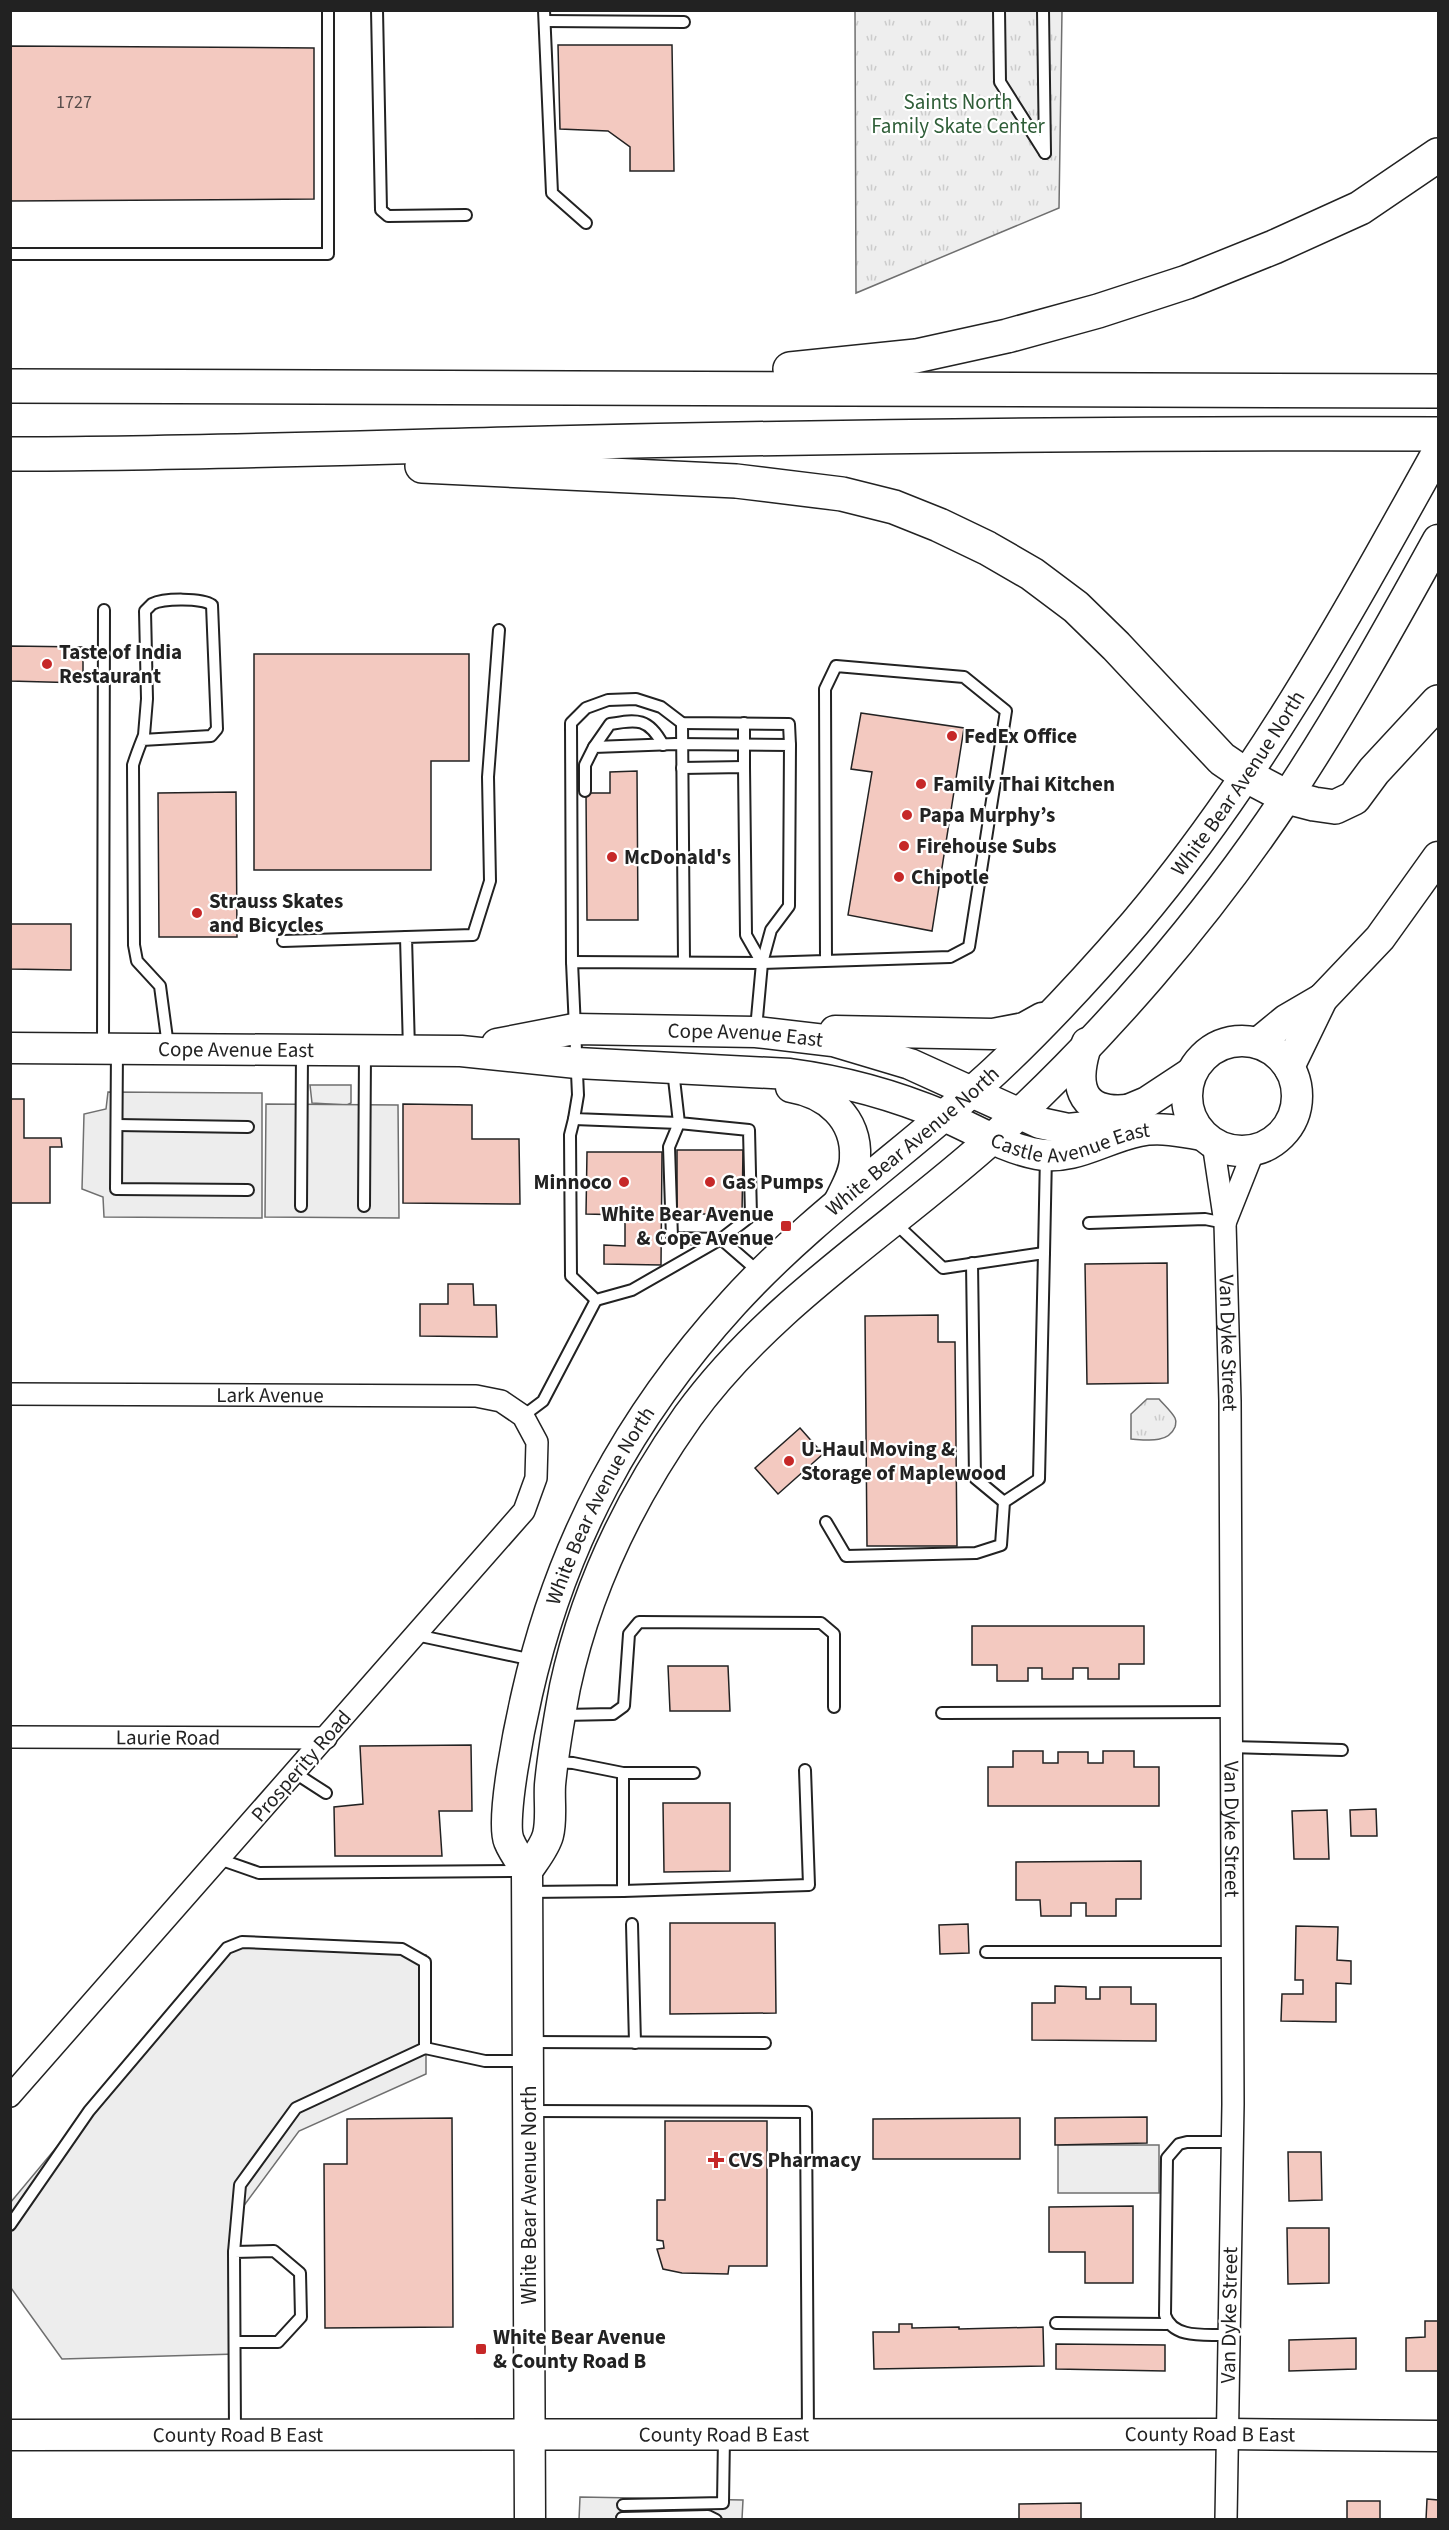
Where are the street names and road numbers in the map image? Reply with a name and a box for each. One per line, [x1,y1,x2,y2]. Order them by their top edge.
street label: White Bear Avenue North [1164,685,1312,882]
street label: Cope Avenue East [667,1016,825,1055]
street label: Cope Avenue East [158,1034,314,1065]
street label: White Bear Avenue North [819,1059,1006,1223]
street label: Castle Avenue East [986,1115,1151,1170]
street label: Van Dyke Street [1211,1274,1245,1411]
street label: Lark Avenue [216,1380,324,1410]
street label: White Bear Avenue North [538,1400,662,1609]
street label: Prosperity Road [244,1703,358,1829]
street label: Laurie Road [116,1722,220,1753]
street label: Van Dyke Street [1217,1761,1247,1897]
street label: White Bear Avenue North [514,2086,544,2304]
street label: Van Dyke Street [1213,2246,1245,2384]
street label: County Road B East [639,2419,809,2449]
street label: County Road B East [1125,2419,1295,2450]
street label: County Road B East [153,2420,323,2450]

